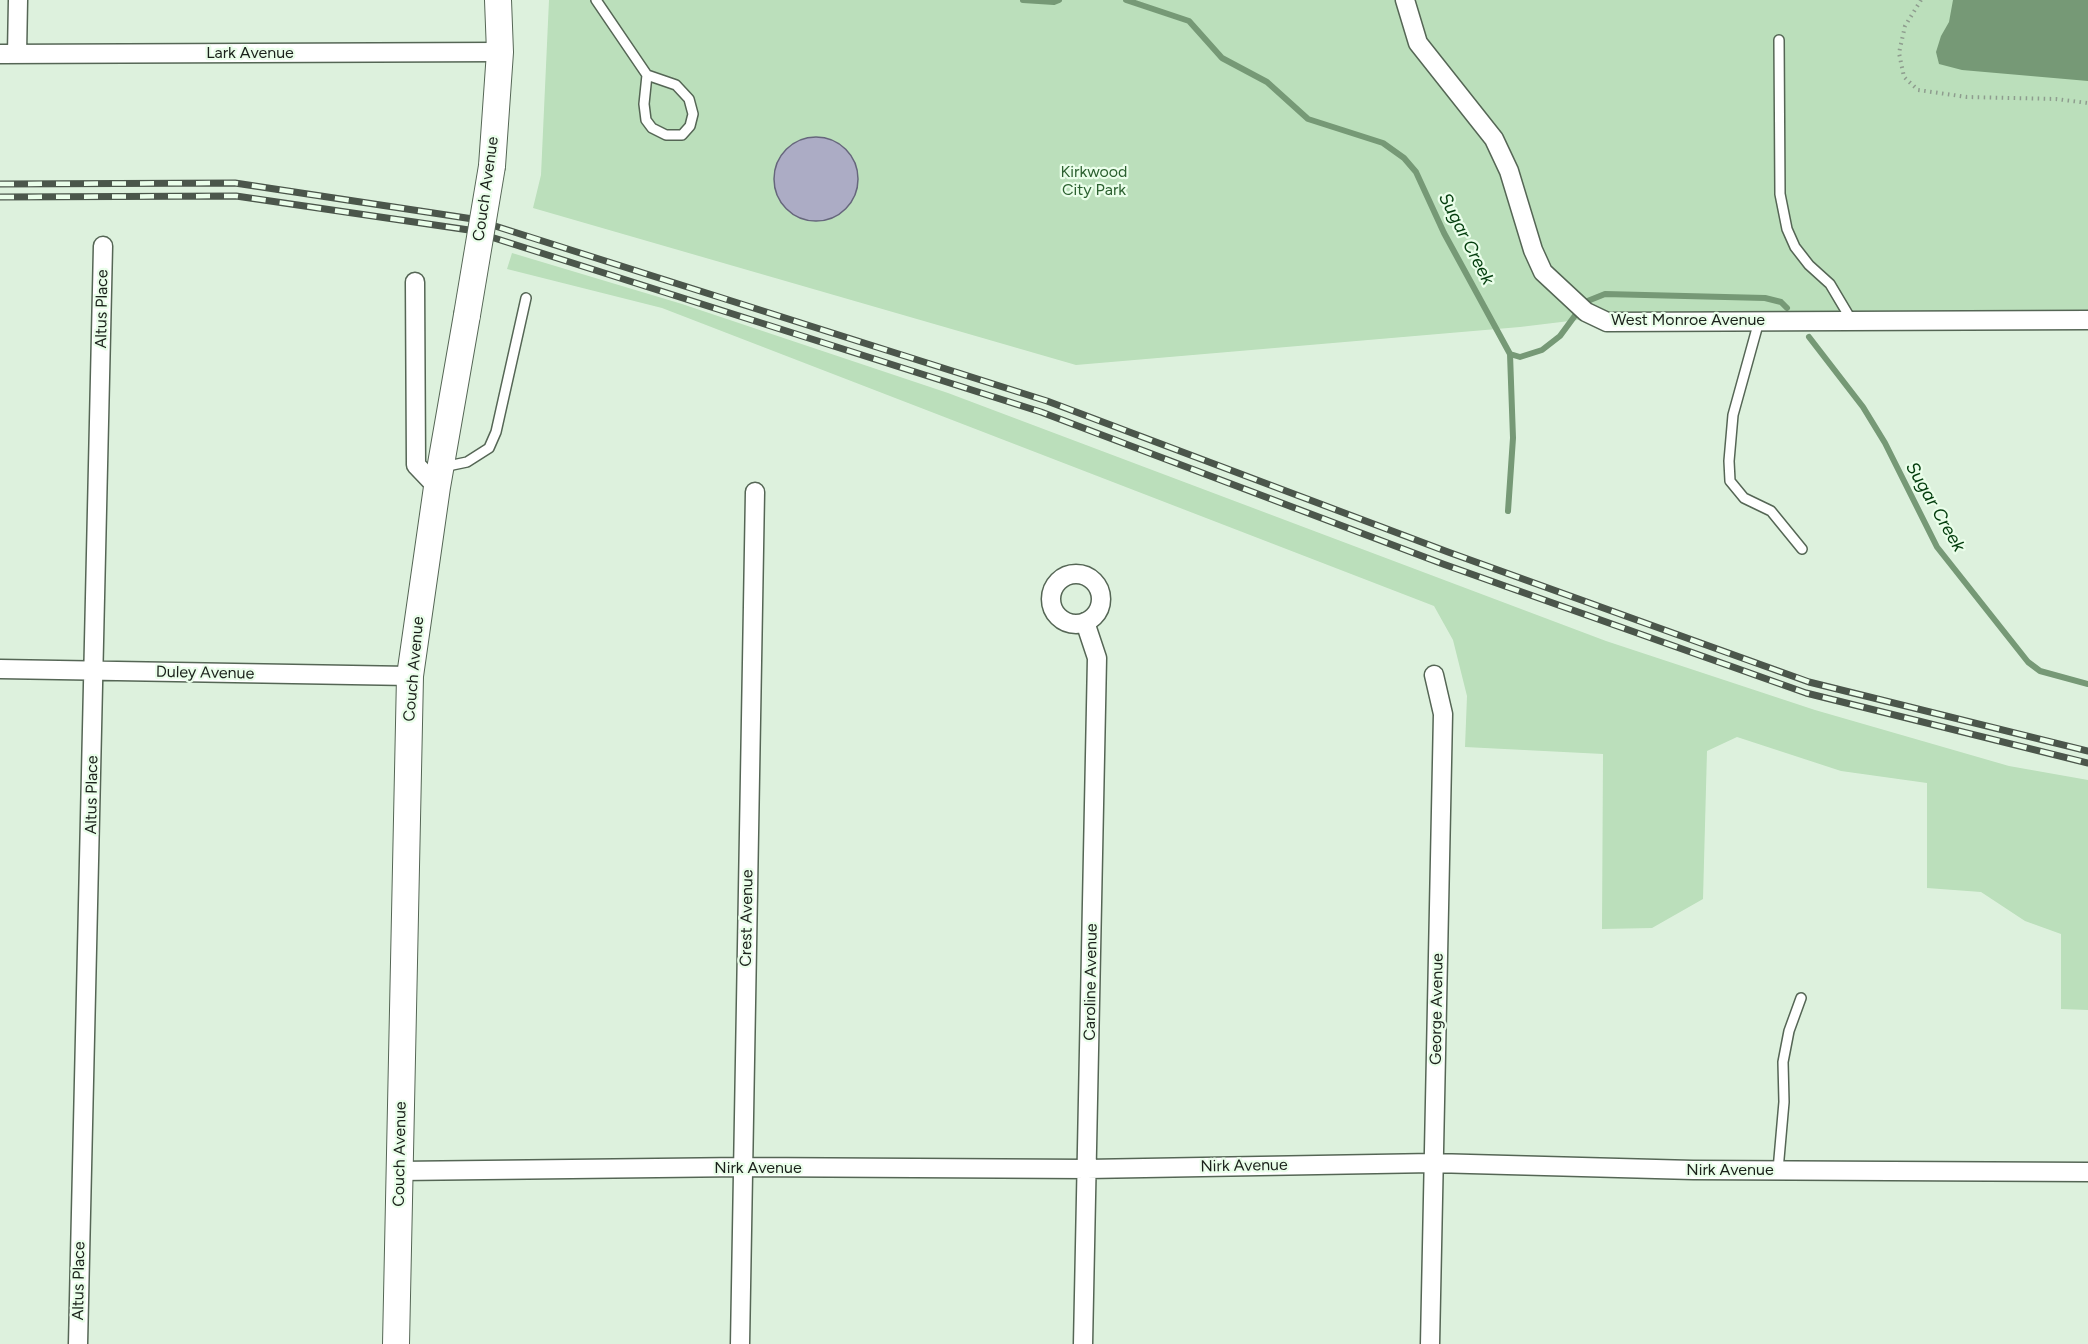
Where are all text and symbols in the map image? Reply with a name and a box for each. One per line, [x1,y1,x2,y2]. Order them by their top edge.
street label: Lark Avenue [206,43,294,63]
street label: Couch Avenue [469,135,503,243]
park label: Kirkwood City Park [1061,162,1127,200]
water label: Sugar Creek [1434,189,1498,289]
street label: Altus Place [92,269,112,349]
street label: West Monroe Avenue [1611,310,1765,330]
water label: Sugar Creek [1901,458,1969,556]
street label: Couch Avenue [400,616,428,722]
street label: Duley Avenue [156,663,254,683]
street label: Altus Place [82,755,102,835]
street label: Crest Avenue [737,869,757,967]
street label: Caroline Avenue [1080,923,1102,1041]
street label: George Avenue [1426,953,1448,1065]
street label: Couch Avenue [389,1101,411,1207]
street label: Nirk Avenue [1200,1156,1288,1176]
street label: Nirk Avenue [714,1158,802,1178]
street label: Nirk Avenue [1686,1160,1774,1180]
street label: Altus Place [69,1241,89,1321]

